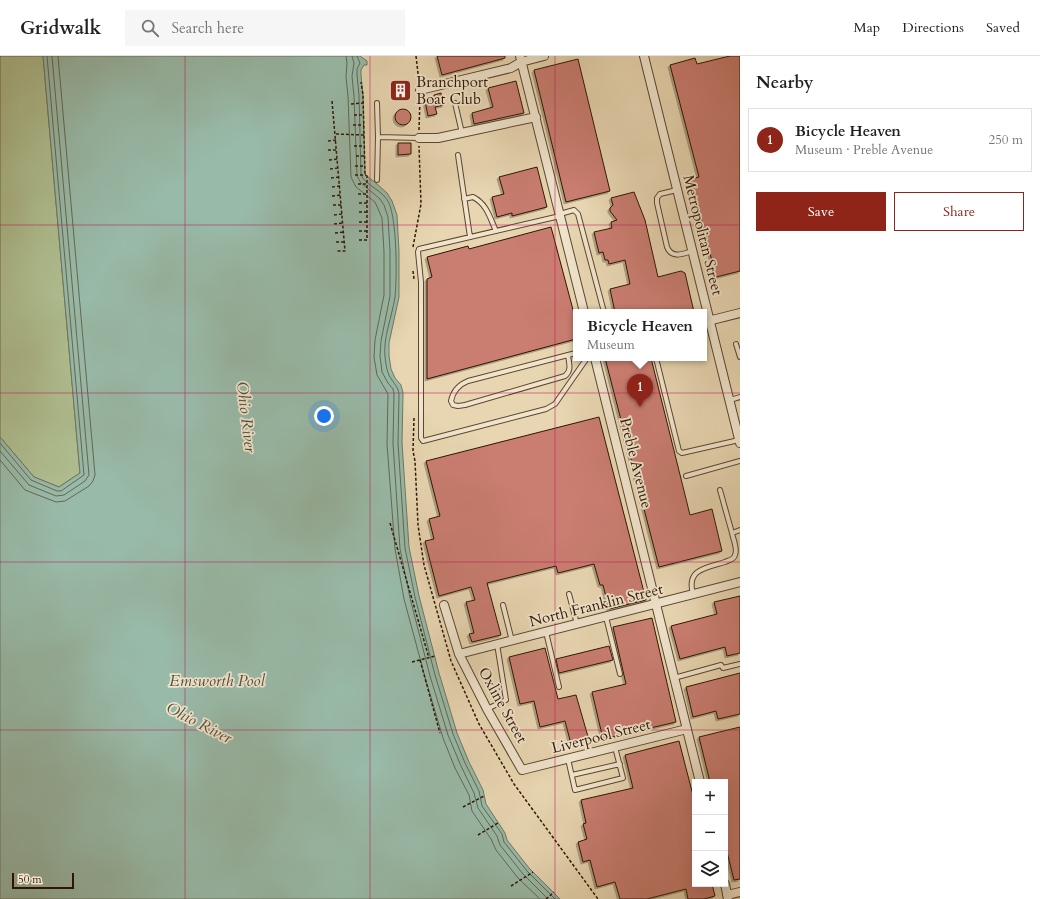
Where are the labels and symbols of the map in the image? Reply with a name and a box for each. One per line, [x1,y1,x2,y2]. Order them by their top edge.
place label: Branchport Boat Club [416,72,488,109]
building icon: Branchport Boat Club [388,78,414,104]
street label: Metropolitan Street [678,173,728,297]
pin: 1 [627,374,653,407]
water label: Ohio River [231,380,261,454]
your location [314,406,334,426]
street label: Preble Avenue [615,416,657,510]
street label: North Franklin Street [527,579,665,631]
street label: Oxline Street [474,663,532,747]
water label: Emsworth Pool [169,670,265,692]
water label: Ohio River [162,697,236,749]
street label: Liverpool Street [549,714,653,758]
scale bar [12,871,74,890]

